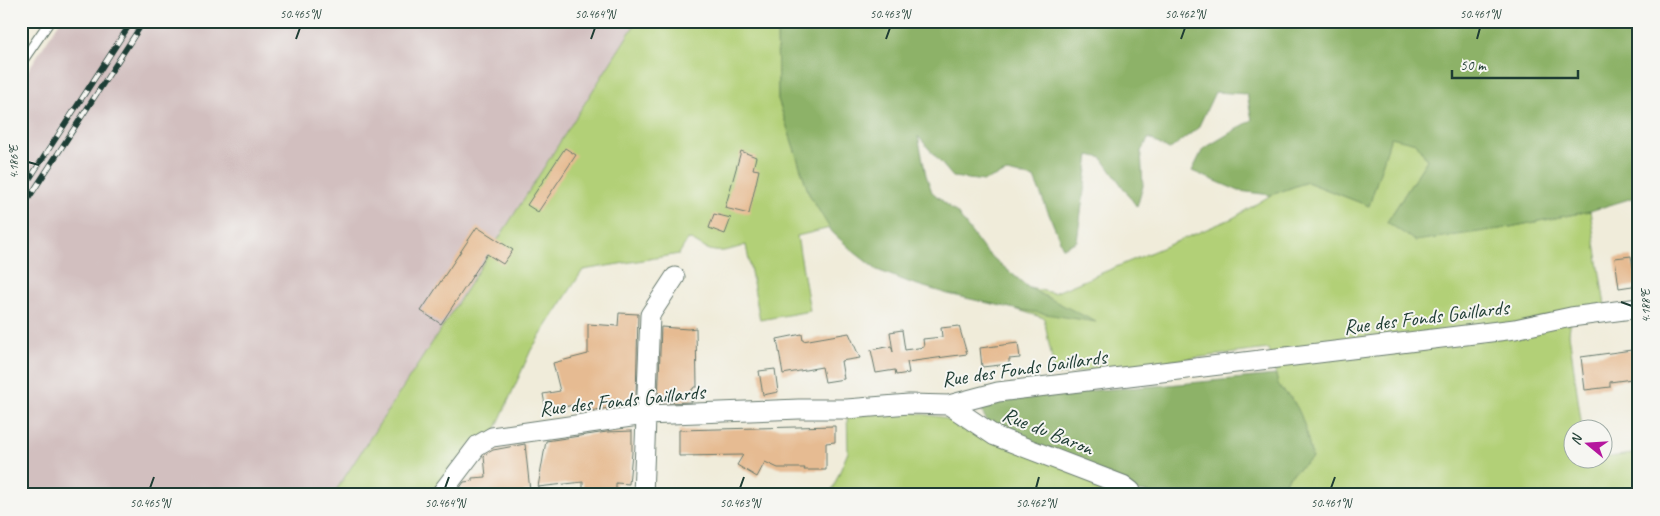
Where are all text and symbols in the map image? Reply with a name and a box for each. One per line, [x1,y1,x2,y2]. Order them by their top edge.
text: 50.465°N [280,6,322,22]
text: 50.464°N [575,6,617,22]
text: 50.463°N [870,6,912,22]
text: 50.462°N [1165,6,1207,22]
text: 50.461°N [1460,6,1502,22]
scale bar [1452,48,1579,80]
text: 50 m [1460,56,1487,75]
text: 4.186°E [6,143,22,179]
text: 4.188°E [1638,287,1654,323]
street label: Rue des Fonds Gaillards [1342,294,1512,340]
street label: Rue des Fonds Gaillards [940,343,1110,392]
street label: Rue des Fonds Gaillards [538,378,708,422]
street label: Rue du Baron [999,401,1099,462]
north arrow [1562,418,1612,468]
text: N [1567,431,1586,447]
text: 50.465°N [130,495,172,511]
text: 50.464°N [425,495,467,511]
text: 50.463°N [720,495,762,511]
text: 50.462°N [1016,495,1058,511]
text: 50.461°N [1311,495,1353,511]

